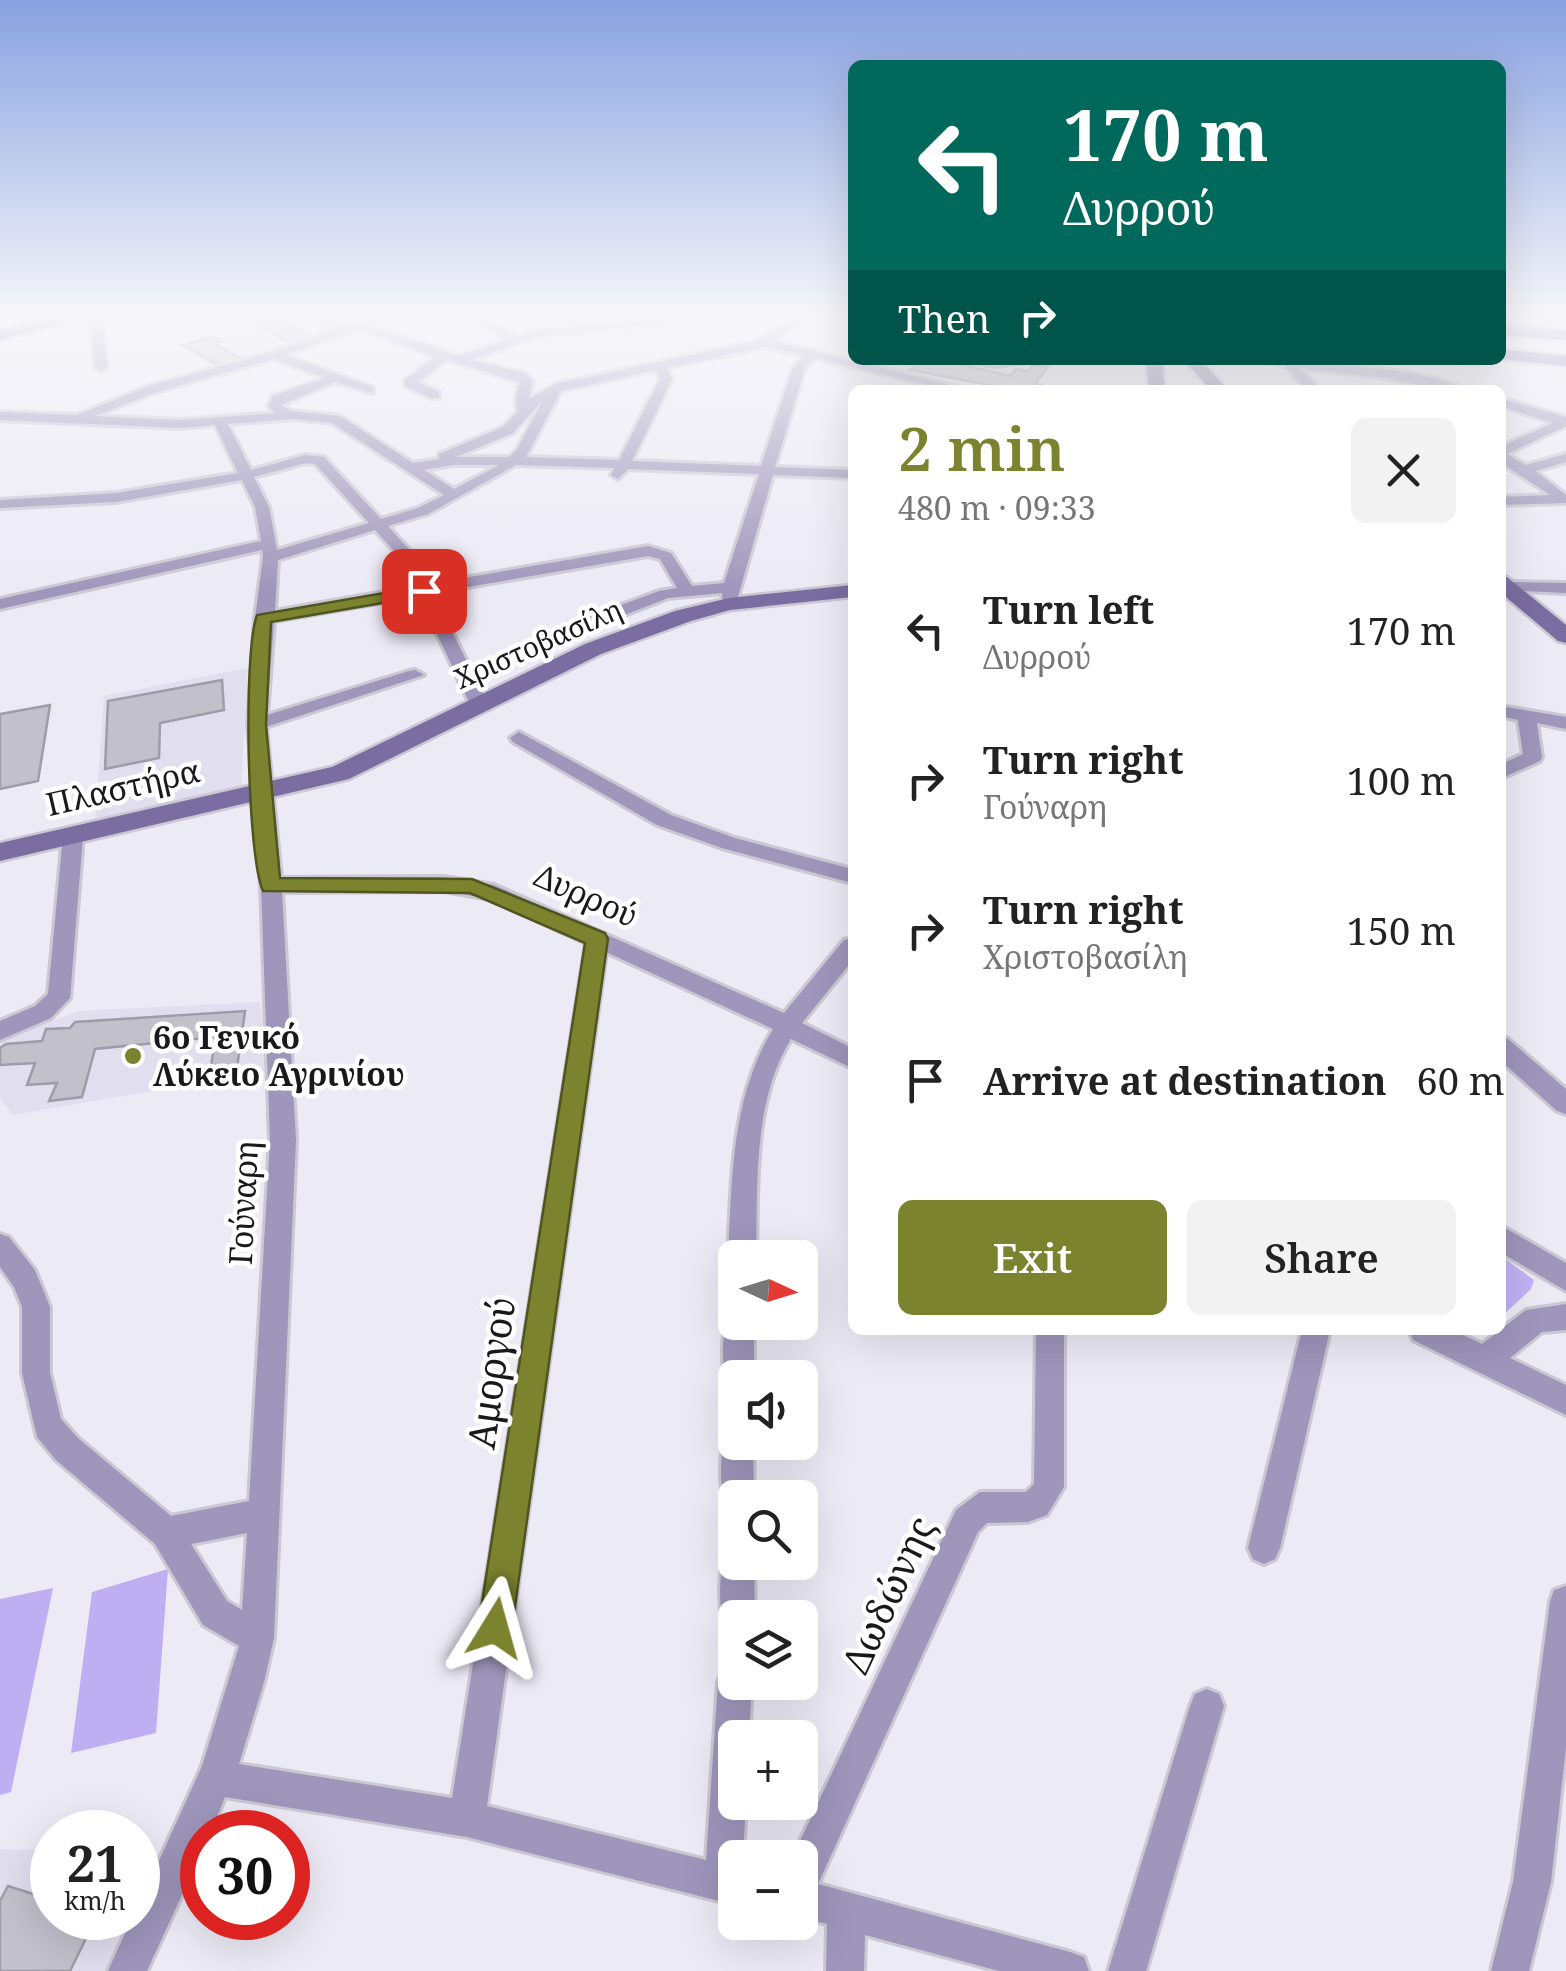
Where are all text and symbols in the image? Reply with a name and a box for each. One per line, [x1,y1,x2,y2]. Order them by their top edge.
text: 170 m [1063,86,1269,182]
icon: left [898,100,1028,230]
text: Δυρρού [1063,177,1215,238]
icon: right [1010,290,1065,345]
text: Then [898,292,990,344]
text: 2 min [898,407,1066,489]
button: close [1351,418,1456,523]
text: 480 m · 09:33 [898,486,1096,529]
pin [382,549,467,634]
icon: arrive [397,564,452,619]
text: Turn left [983,583,1154,635]
street label: Χριστοβασίλη [448,589,627,697]
icon: left [898,603,953,658]
text: 170 m [1346,604,1456,656]
text: Δυρρού [983,635,1091,678]
text: Turn right [983,733,1184,785]
street label: Πλαστήρα [42,748,204,825]
icon: right [898,753,953,808]
text: 100 m [1346,754,1456,806]
text: Γούναρη [983,785,1107,828]
street label: Δυρρού [528,853,645,936]
text: Turn right [983,883,1184,935]
icon: right [898,903,953,958]
text: 150 m [1346,904,1456,956]
text: Χριστοβασίλη [983,935,1188,978]
place label: 6ο Γενικό Λύκειο Αγρινίου [153,1015,405,1095]
marker: 6ο Γενικό Λύκειο Αγρινίου [122,1045,144,1067]
icon: arrive [898,1053,953,1108]
text: Arrive at destination [983,1054,1387,1106]
text: 60 m [1417,1054,1505,1106]
street label: Γούναρη [218,1140,267,1266]
button: Exit [898,1200,1167,1315]
button: Share [1187,1200,1456,1315]
north arrow [718,1240,818,1340]
map controls [718,1240,818,1940]
street label: Αμοργού [454,1293,526,1452]
button: sound [718,1360,818,1460]
button: search [718,1480,818,1580]
street label: Δωδώνης [828,1507,946,1681]
position arrow [443,1576,547,1680]
button: layers [718,1600,818,1700]
button: + [718,1720,818,1820]
speed limit sign: 30 [180,1810,310,1940]
text: 21 [67,1829,123,1897]
button: − [718,1840,818,1940]
text: km/h [64,1883,126,1917]

